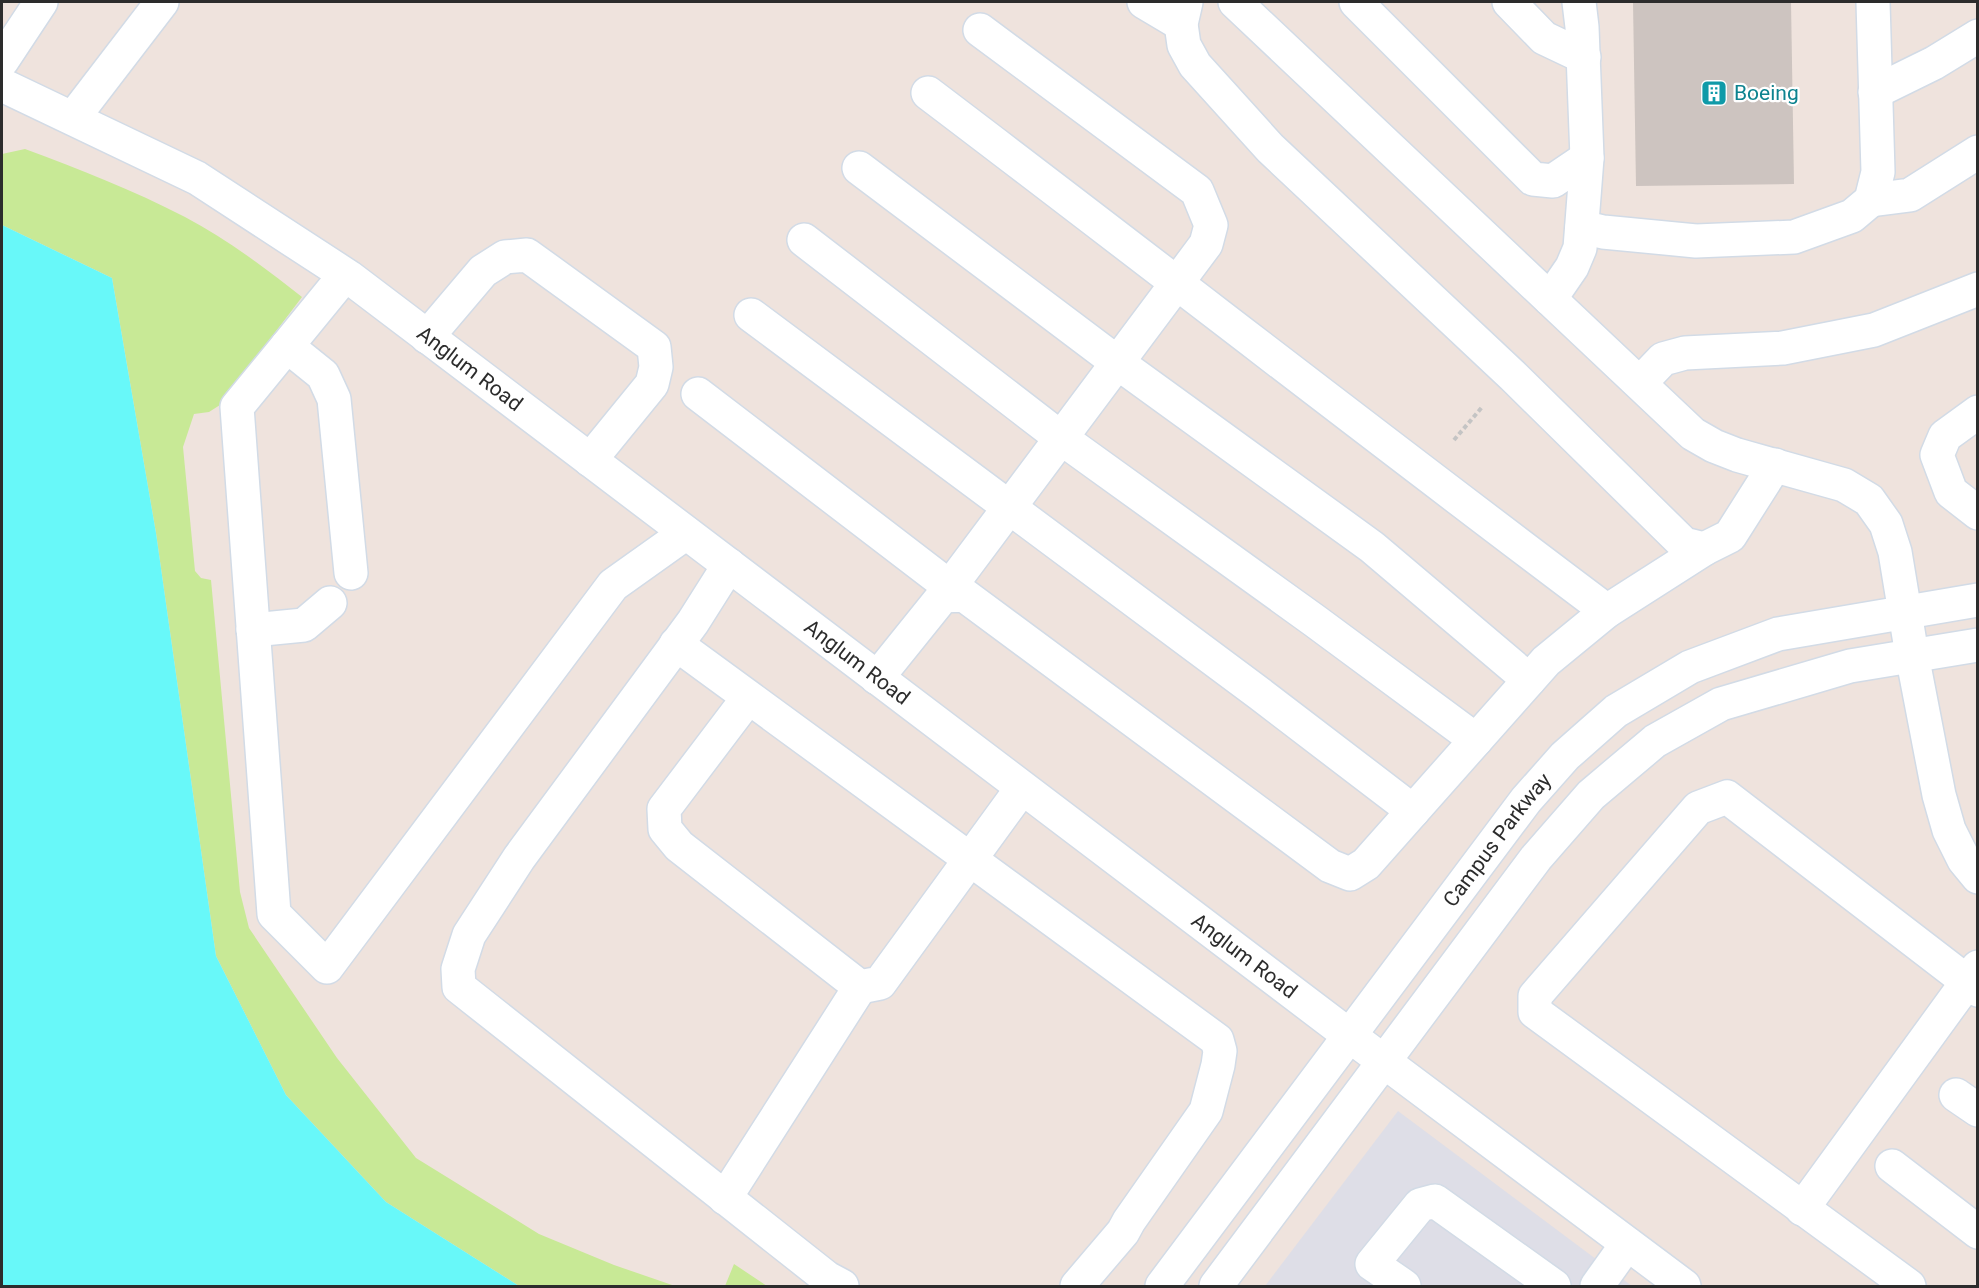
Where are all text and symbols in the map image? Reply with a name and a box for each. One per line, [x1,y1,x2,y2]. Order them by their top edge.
building icon: Boeing [1699,78,1729,108]
place label: Boeing [1734,81,1799,105]
street label: Anglum Road [412,321,527,416]
street label: Anglum Road [800,615,914,710]
street label: Campus Parkway [1438,768,1556,912]
street label: Anglum Road [1187,908,1302,1003]

